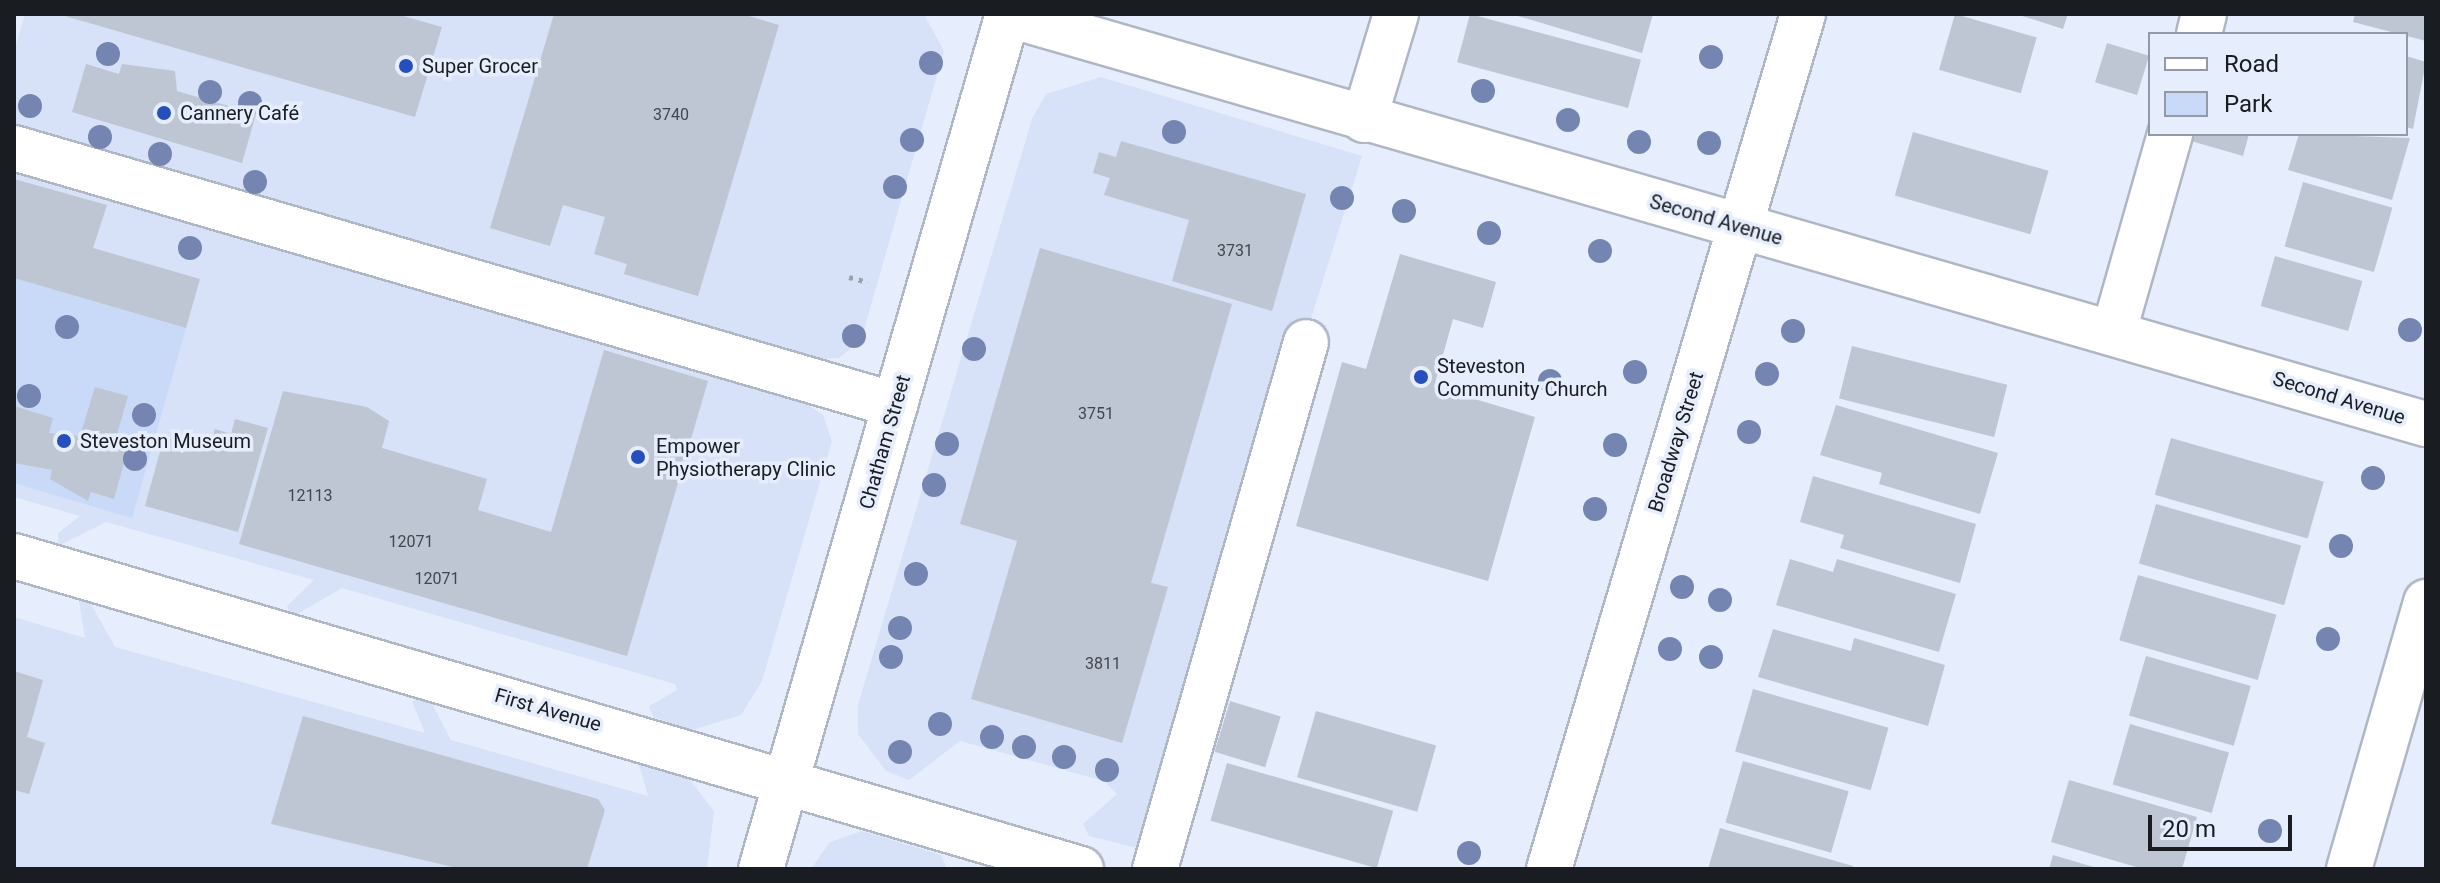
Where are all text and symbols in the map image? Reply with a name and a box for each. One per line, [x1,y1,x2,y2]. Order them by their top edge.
legend [2148,32,2408,136]
text: Road [2224,50,2279,78]
place label: Super Grocer [422,54,538,78]
marker: Super Grocer [397,57,415,75]
text: Park [2224,90,2272,118]
place label: Cannery Café [180,101,299,125]
marker: Cannery Café [155,104,173,122]
house number: 3740 [653,105,689,125]
street label: Second Avenue [1647,190,1785,250]
house number: 3731 [1217,241,1253,261]
place label: Steveston Community Church [1437,354,1608,401]
street label: Second Avenue [2270,366,2408,430]
marker: Steveston Community Church [1412,368,1430,386]
street label: Broadway Street [1643,369,1709,515]
street label: Chatham Street [854,372,916,512]
house number: 3751 [1078,404,1114,424]
place label: Steveston Museum [80,429,251,453]
marker: Steveston Museum [55,432,73,450]
place label: Empower Physiotherapy Clinic [656,434,836,481]
marker: Empower Physiotherapy Clinic [627,446,649,468]
house number: 12113 [288,486,332,506]
house number: 12071 [389,532,433,552]
house number: 12071 [415,569,459,589]
house number: 3811 [1085,654,1121,674]
street label: First Avenue [492,683,604,737]
scale bar [2152,799,2296,849]
text: 20 m [2162,815,2216,843]

